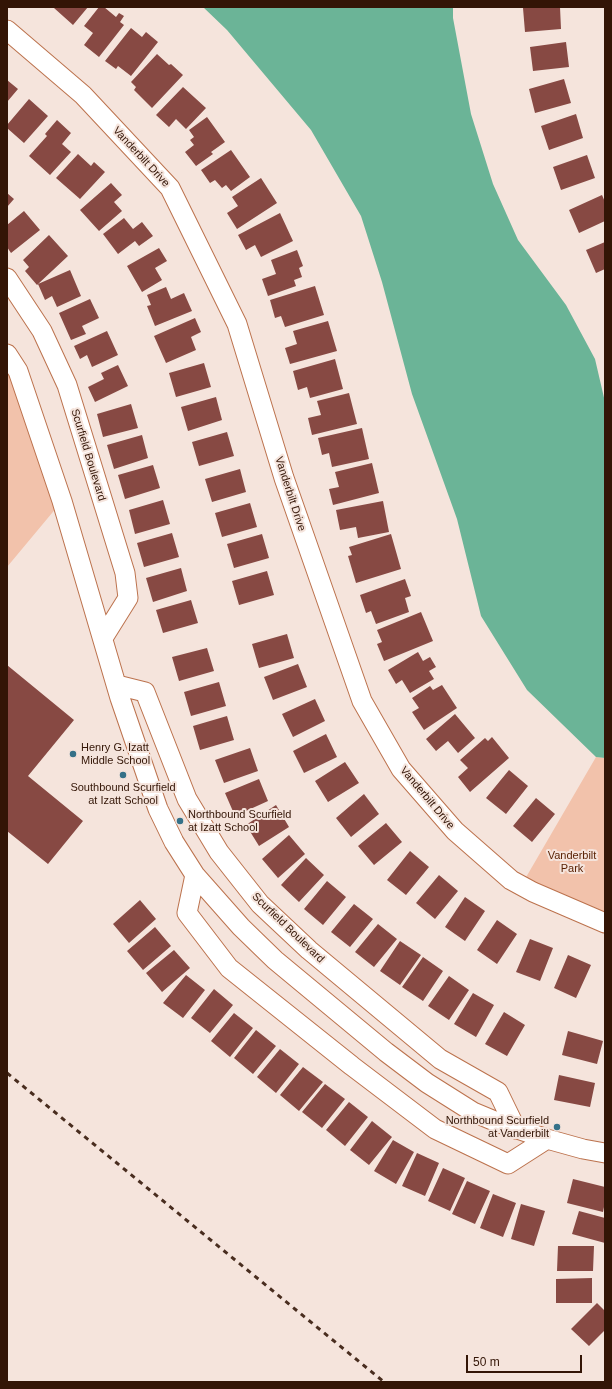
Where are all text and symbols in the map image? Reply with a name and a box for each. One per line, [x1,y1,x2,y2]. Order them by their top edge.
street label: Vanderbilt Drive [110,124,172,190]
street label: Scurfield Boulevard [68,407,108,503]
street label: Vanderbilt Drive [272,455,308,533]
place label: Henry G. Izatt Middle School [81,741,150,767]
marker: Henry G. Izatt Middle School [68,749,78,759]
street label: Vanderbilt Drive [397,764,457,832]
marker: Southbound Scurfield at Izatt School [118,770,128,780]
place label: Southbound Scurfield at Izatt School [70,781,176,807]
place label: Northbound Scurfield at Izatt School [188,808,291,834]
marker: Northbound Scurfield at Izatt School [175,816,185,826]
park label: Vanderbilt Park [548,849,596,875]
street label: Scurfield Boulevard [249,890,327,966]
place label: Northbound Scurfield at Vanderbilt [446,1114,549,1140]
marker: Northbound Scurfield at Vanderbilt [552,1122,562,1132]
scale bar [468,1347,584,1373]
text: 50 m [473,1355,500,1369]

